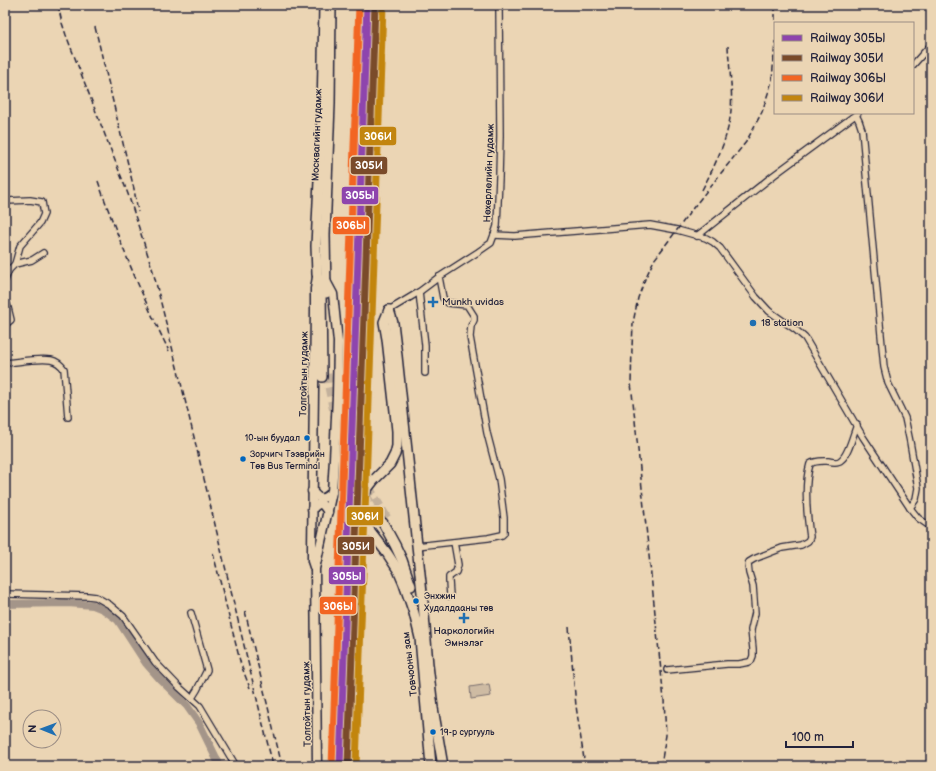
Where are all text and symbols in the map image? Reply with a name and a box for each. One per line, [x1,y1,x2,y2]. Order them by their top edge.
legend [774,22,914,114]
text: Railway 305Ы [810,31,886,46]
text: Railway 305И [810,51,884,66]
text: Railway 306Ы [810,71,886,86]
street label: Москвагийн гудамж [309,88,325,181]
text: Railway 306И [810,91,884,106]
street label: Нөхөрлөлийн гудамж [481,123,497,223]
line badge: 306И [359,126,397,146]
text: 306И [364,130,392,143]
line badge: 305И [350,156,388,175]
text: 305И [355,159,383,172]
line badge: 305Ы [341,186,379,205]
text: 305Ы [345,189,375,202]
line badge: 306Ы [332,216,370,235]
text: 306Ы [336,219,366,232]
marker: Munkh uvidas [427,296,439,308]
place label: Munkh uvidas [442,296,504,308]
place label: 18 station [761,317,804,329]
marker: 18 station [748,318,758,328]
street label: Толгойтын гудамж [297,331,311,417]
place label: 10-ын буудал [245,433,300,444]
marker: 10-ын буудал [302,433,312,443]
place label: Зорчигч Тээврийн Төв Bus Terminal [250,449,325,472]
marker: Зорчигч Тээврийн Төв Bus Terminal [238,454,248,464]
line badge: 306И [346,506,384,526]
text: 306И [351,510,379,523]
line badge: 305И [337,536,375,555]
text: 305И [342,540,370,553]
line badge: 305Ы [328,566,366,585]
text: 305Ы [332,570,362,583]
place label: Энхжин Худалдааны төв [424,591,494,614]
line badge: 306Ы [319,596,357,615]
marker: Энхжин Худалдааны төв [411,596,421,606]
text: 306Ы [323,600,353,613]
marker: Наркологийн Эмнэлэг [458,612,470,624]
place label: Наркологийн Эмнэлэг [434,625,495,649]
street label: Товчооны зам [400,631,420,697]
street label: Толгойтын гудамж [300,661,314,747]
north arrow [22,709,62,749]
scale bar [786,723,853,749]
text: N [26,725,39,733]
marker: 19-р сургууль [428,727,438,737]
place label: 19-р сургууль [440,727,495,738]
text: 100 m [792,730,824,745]

